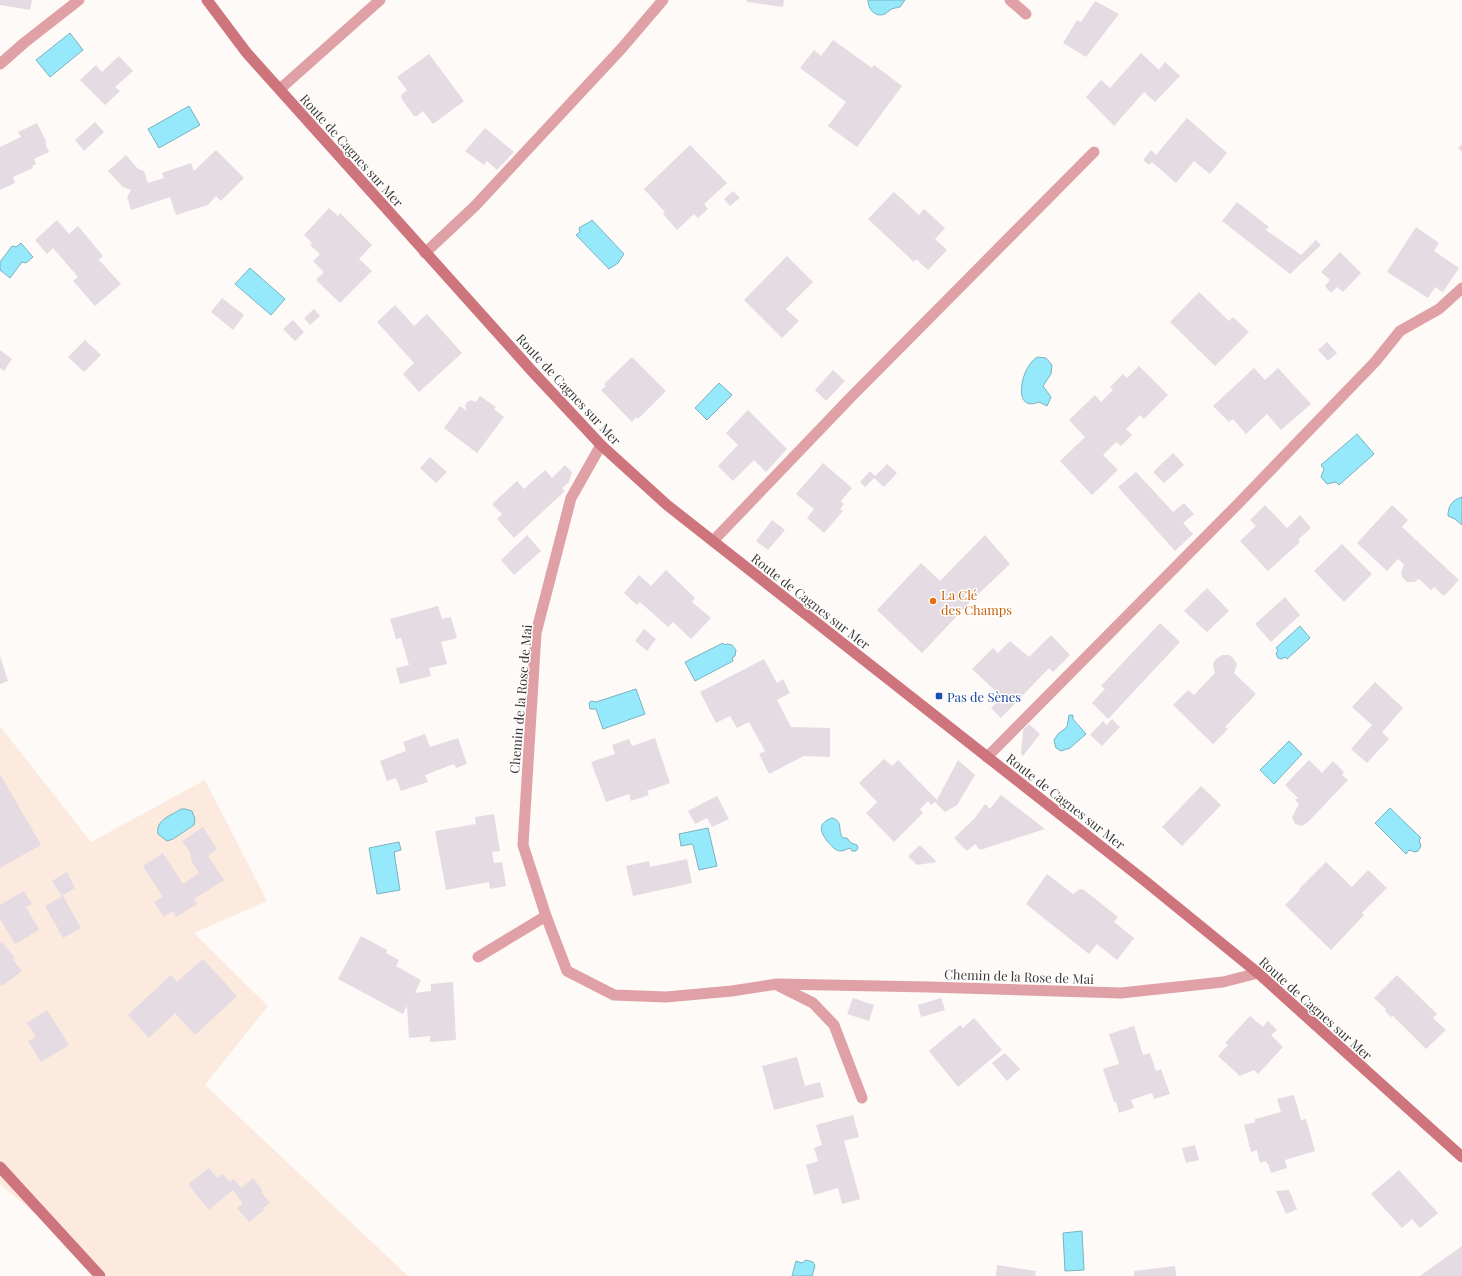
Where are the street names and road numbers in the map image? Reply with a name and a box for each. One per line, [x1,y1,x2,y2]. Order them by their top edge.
street label: Route de Cagnes sur Mer [297,90,407,210]
street label: Route de Cagnes sur Mer [513,330,625,448]
street label: Route de Cagnes sur Mer [748,549,874,653]
street label: Chemin de la Rose de Mai [505,623,535,774]
street label: Route de Cagnes sur Mer [1003,749,1129,853]
street label: Route de Cagnes sur Mer [1256,953,1376,1063]
street label: Chemin de la Rose de Mai [944,965,1094,987]

